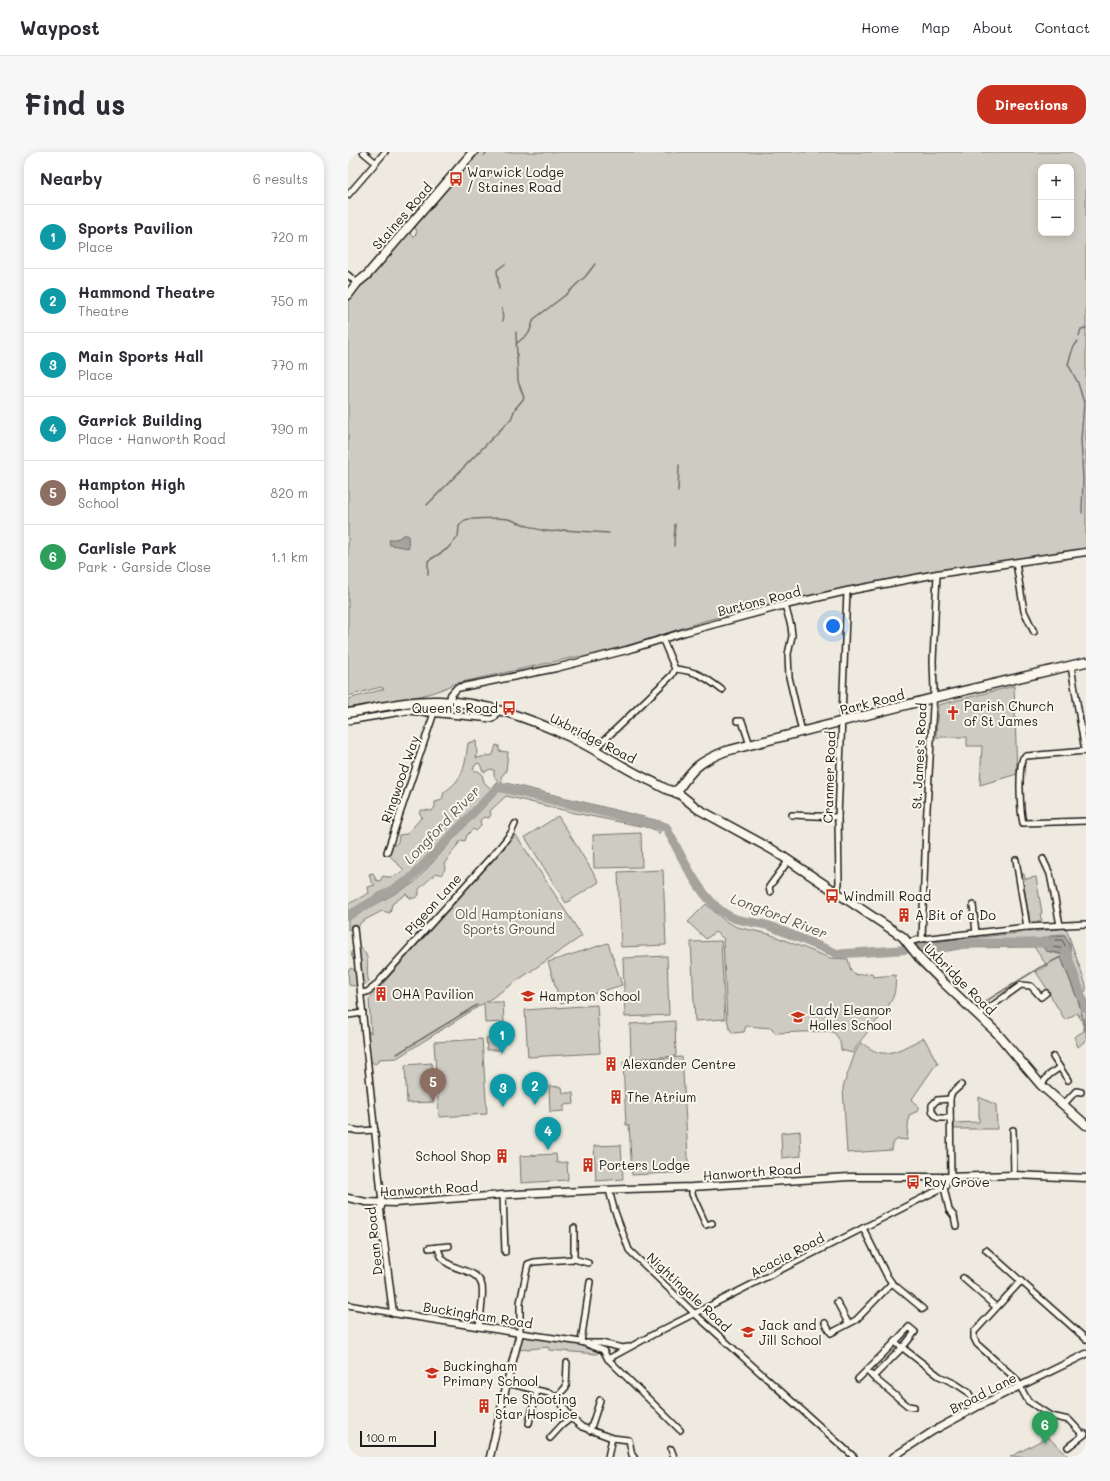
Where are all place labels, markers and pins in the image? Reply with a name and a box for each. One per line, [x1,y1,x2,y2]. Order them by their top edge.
place label: Warwick Lodge / Staines Road [467,163,564,195]
bus stop icon: Warwick Lodge / Staines Road [448,171,464,187]
place label: Parish Church of St James [964,697,1054,729]
place label: Queen's Road [412,699,498,716]
bus stop icon: Queen's Road [501,700,517,716]
church icon: Parish Church of St James [945,705,961,721]
place label: Windmill Road [843,887,931,904]
bus stop icon: Windmill Road [824,888,840,904]
place label: A Bit of a Do [915,906,996,923]
building icon: A Bit of a Do [896,907,912,923]
place label: OHA Pavilion [392,985,474,1002]
building icon: OHA Pavilion [373,986,389,1002]
place label: Hampton School [539,987,641,1004]
school or university icon: Hampton School [520,988,536,1004]
place label: Lady Eleanor Holles School [809,1001,892,1033]
school or university icon: Lady Eleanor Holles School [790,1009,806,1025]
pin: 1 [489,1021,515,1054]
place label: Alexander Centre [622,1055,736,1072]
building icon: Alexander Centre [603,1056,619,1072]
pin: 5 [420,1068,446,1101]
pin: 2 [522,1072,548,1105]
pin: 3 [490,1074,516,1107]
place label: The Atrium [627,1088,696,1105]
building icon: The Atrium [608,1089,624,1105]
pin: 4 [535,1117,561,1150]
place label: School Shop [415,1147,491,1164]
building icon: School Shop [494,1148,510,1164]
place label: Porters Lodge [599,1156,690,1173]
building icon: Porters Lodge [580,1157,596,1173]
place label: Roy Grove [924,1173,990,1190]
bus stop icon: Roy Grove [905,1174,921,1190]
place label: Jack and Jill School [759,1316,822,1348]
school or university icon: Jack and Jill School [740,1324,756,1340]
place label: Buckingham Primary School [443,1357,538,1389]
school or university icon: Buckingham Primary School [424,1365,440,1381]
place label: The Shooting Star Hospice [495,1390,578,1422]
building icon: The Shooting Star Hospice [476,1398,492,1414]
pin: 6 [1032,1411,1058,1444]

